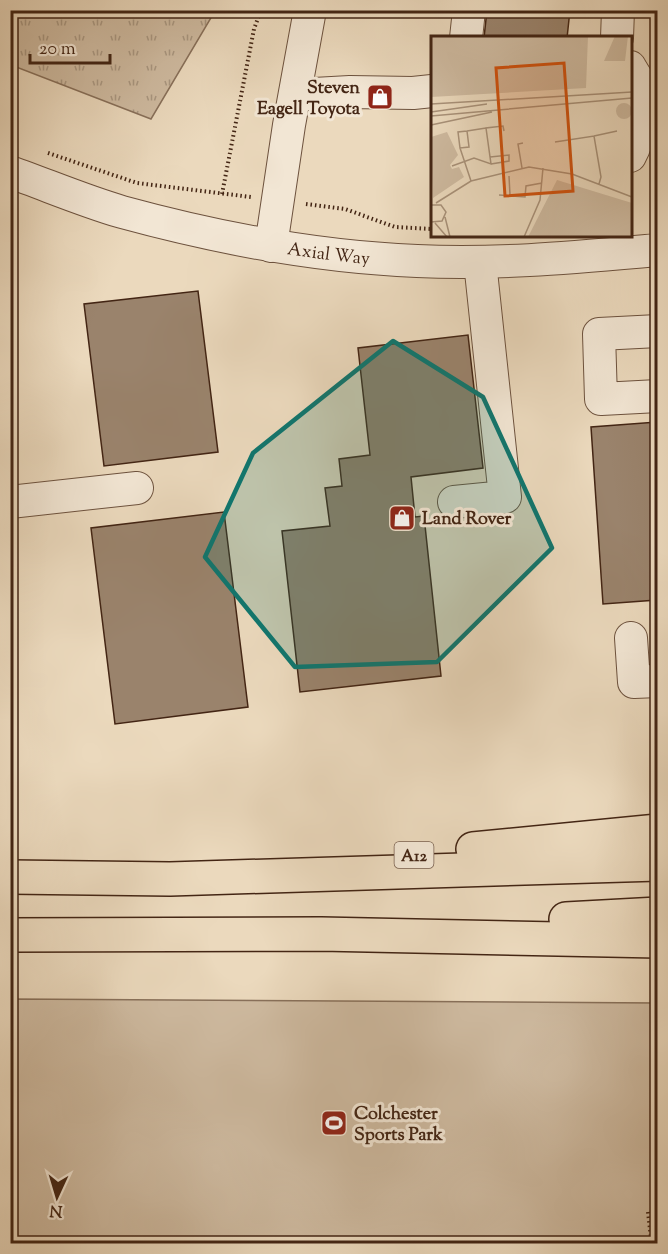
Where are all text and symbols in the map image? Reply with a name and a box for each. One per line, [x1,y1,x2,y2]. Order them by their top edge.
scale bar [30,27,110,65]
inset map [431,36,632,237]
text: 20 m [39,37,76,63]
place label: Steven Eagell Toyota [257,76,361,123]
shop icon: Steven Eagell Toyota [365,82,395,112]
street label: Axial Way [285,237,371,273]
shop icon: Land Rover [387,503,417,533]
place label: Land Rover [422,507,512,533]
road number: A12 [394,842,434,868]
place label: Colchester Sports Park [354,1102,443,1149]
sports icon: Colchester Sports Park [319,1108,349,1138]
north arrow [27,1167,87,1227]
text: N [49,1198,63,1221]

